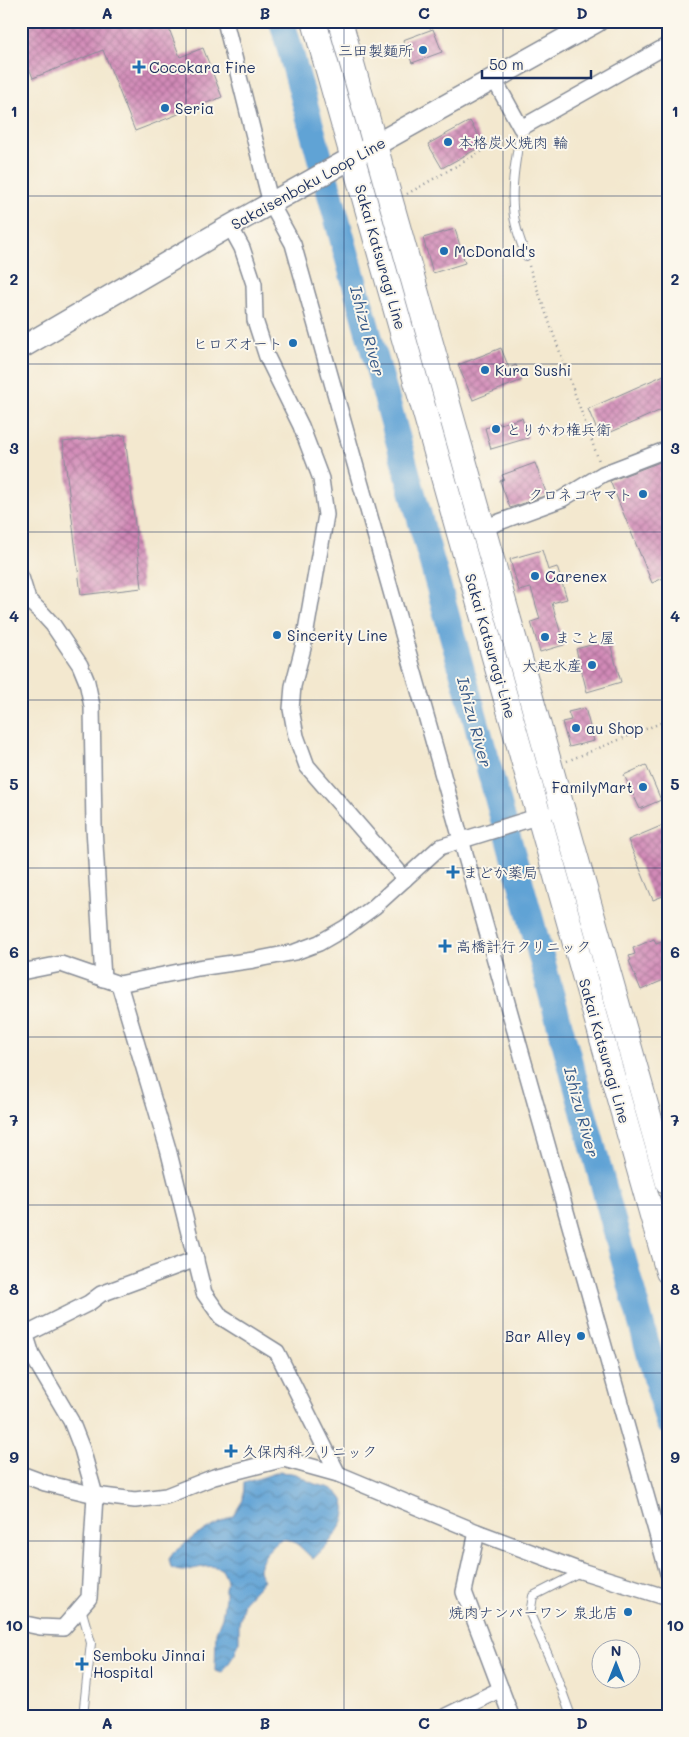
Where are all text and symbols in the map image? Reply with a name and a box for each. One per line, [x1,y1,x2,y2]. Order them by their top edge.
text: A [101,2,113,23]
text: B [260,2,270,23]
text: C [418,2,430,23]
text: D [576,2,588,23]
place label: 三田製麵所 [338,40,413,60]
marker: 三田製麵所 [417,44,429,56]
scale bar [482,48,590,80]
text: 50 m [489,54,524,74]
place label: Cocokara Fine [149,57,256,77]
marker: Cocokara Fine [133,61,145,73]
place label: Seria [175,98,214,118]
text: 1 [10,100,18,121]
text: 1 [671,100,679,121]
marker: Seria [159,102,171,114]
street label: Sakaisenboku Loop Line [227,132,389,234]
place label: 本格炭火焼肉 輪 [458,132,568,152]
marker: 本格炭火焼肉 輪 [442,136,454,148]
street label: Sakai Katsuragi Line [351,182,411,332]
place label: McDonald's [454,241,536,261]
marker: McDonald's [438,245,450,257]
text: 2 [10,268,19,289]
text: 2 [671,268,680,289]
water label: Ishizu River [346,283,390,379]
place label: ヒロズオート [193,333,283,353]
marker: ヒロズオート [287,337,299,349]
place label: Kura Sushi [495,360,571,380]
marker: Kura Sushi [479,364,491,376]
place label: とりかわ権兵衛 [506,419,611,439]
marker: とりかわ権兵衛 [490,423,502,435]
text: 3 [9,437,19,458]
text: 3 [670,437,680,458]
place label: クロネコヤマト [528,484,633,504]
marker: クロネコヤマト [637,488,649,500]
place label: Carenex [545,566,607,586]
marker: Carenex [529,570,541,582]
street label: Sakai Katsuragi Line [461,571,521,721]
text: 4 [9,605,19,626]
text: 4 [670,605,680,626]
place label: Sincerity Line [287,625,388,645]
place label: まこと屋 [555,627,615,647]
marker: Sincerity Line [271,629,283,641]
marker: まこと屋 [539,631,551,643]
place label: 大起水産 [522,655,582,675]
marker: 大起水産 [586,659,598,671]
water label: Ishizu River [453,674,497,770]
place label: au Shop [586,718,643,738]
marker: au Shop [570,722,582,734]
text: 5 [9,773,19,794]
text: 5 [670,773,680,794]
place label: FamilyMart [552,777,633,797]
marker: FamilyMart [637,781,649,793]
place label: まどか薬局 [463,862,538,882]
marker: まどか薬局 [447,866,459,878]
place label: 高橋計行クリニック [456,936,591,956]
marker: 高橋計行クリニック [438,939,452,953]
text: 6 [9,941,19,962]
text: 6 [670,941,680,962]
street label: Sakai Katsuragi Line [575,976,635,1126]
water label: Ishizu River [560,1064,604,1160]
text: 7 [10,1109,19,1130]
text: 7 [671,1109,680,1130]
text: 8 [9,1278,19,1299]
text: 8 [670,1278,680,1299]
place label: Bar Alley [505,1326,571,1346]
marker: Bar Alley [575,1330,587,1342]
place label: 久保内科クリニック [242,1441,377,1461]
marker: 久保内科クリニック [224,1444,238,1458]
text: 9 [9,1446,19,1467]
text: 9 [670,1446,680,1467]
place label: 焼肉ナンバーワン 泉北店 [449,1602,618,1622]
marker: 焼肉ナンバーワン 泉北店 [622,1606,634,1618]
text: 10 [5,1614,23,1635]
text: 10 [666,1614,684,1635]
north arrow [592,1640,642,1690]
text: N [611,1641,621,1660]
place label: Semboku Jinnai Hospital [93,1645,206,1682]
marker: Semboku Jinnai Hospital [75,1657,89,1671]
text: A [101,1712,113,1733]
text: B [260,1712,270,1733]
text: C [418,1712,430,1733]
text: D [576,1712,588,1733]

